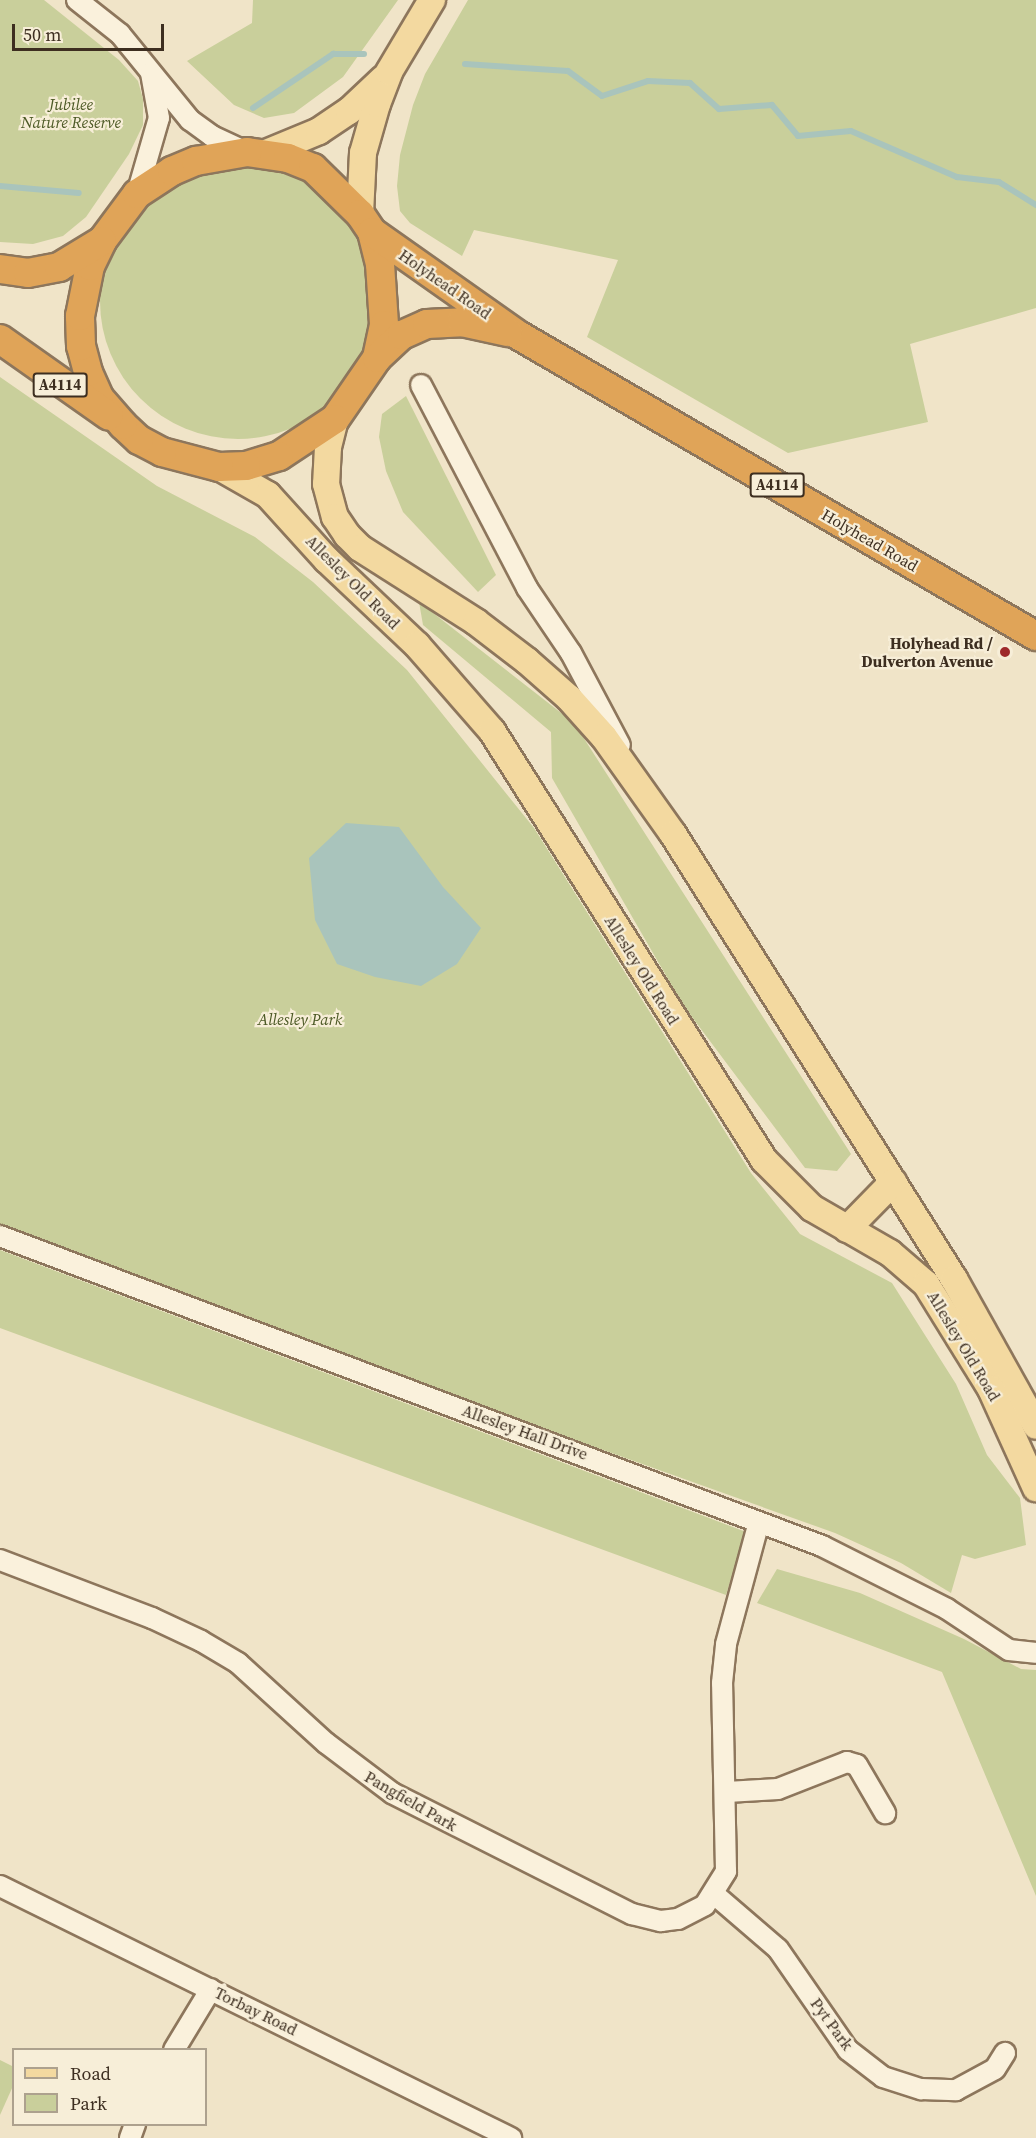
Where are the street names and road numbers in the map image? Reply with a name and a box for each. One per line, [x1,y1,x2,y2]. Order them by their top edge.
street label: Holyhead Road [395,245,495,323]
road number: A4114 [32,373,88,397]
road number: A4114 [748,473,806,497]
street label: Holyhead Road [818,505,922,575]
street label: Allesley Old Road [302,531,404,633]
street label: Allesley Old Road [601,912,683,1028]
street label: Allesley Old Road [924,1288,1004,1404]
street label: Allesley Hall Drive [460,1400,590,1464]
street label: Pangfield Park [361,1767,461,1835]
street label: Torbay Road [212,1983,300,2039]
street label: Pyt Park [807,1994,857,2054]

